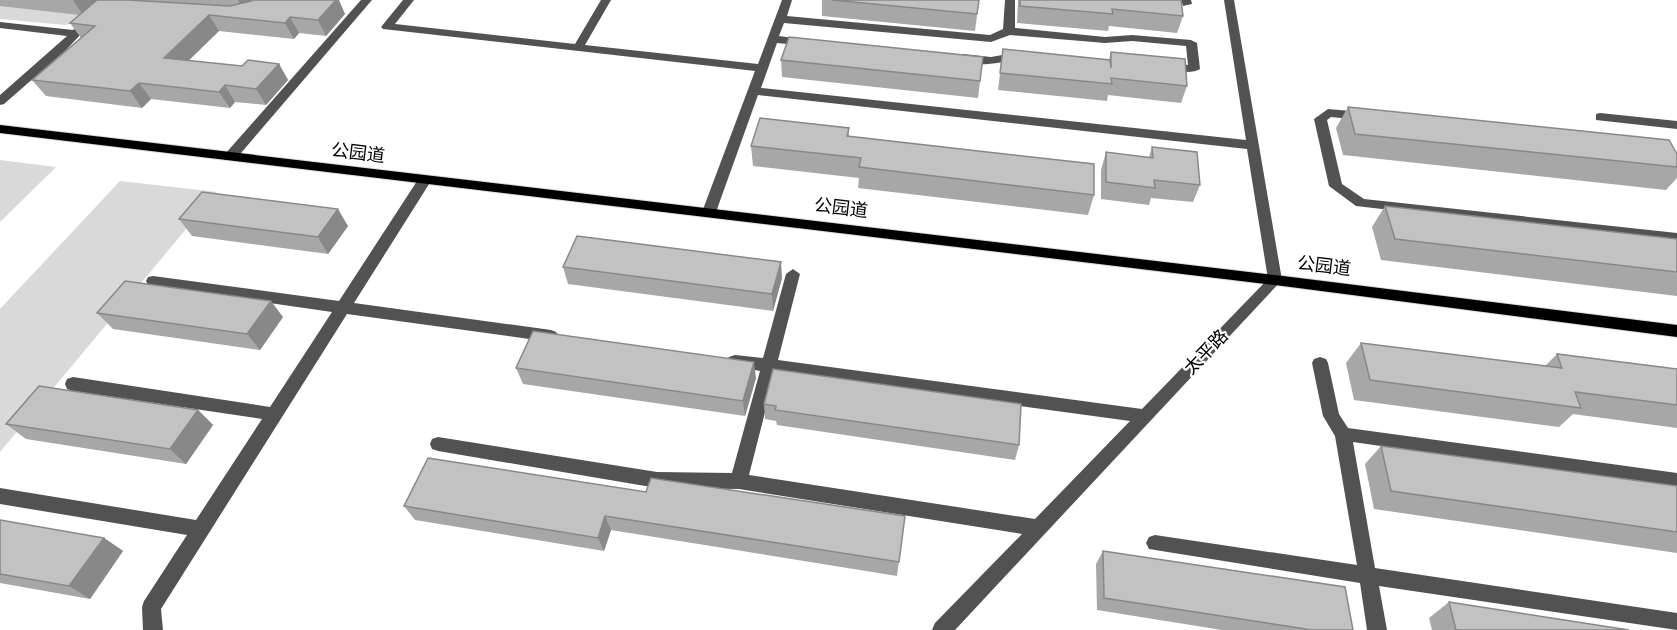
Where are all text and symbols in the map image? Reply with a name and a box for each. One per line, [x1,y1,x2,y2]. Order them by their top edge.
street label: 公园道 [330,138,386,166]
street label: 公园道 [813,193,869,221]
street label: 公园道 [1296,251,1352,279]
street label: 太平路 [1179,324,1232,378]

